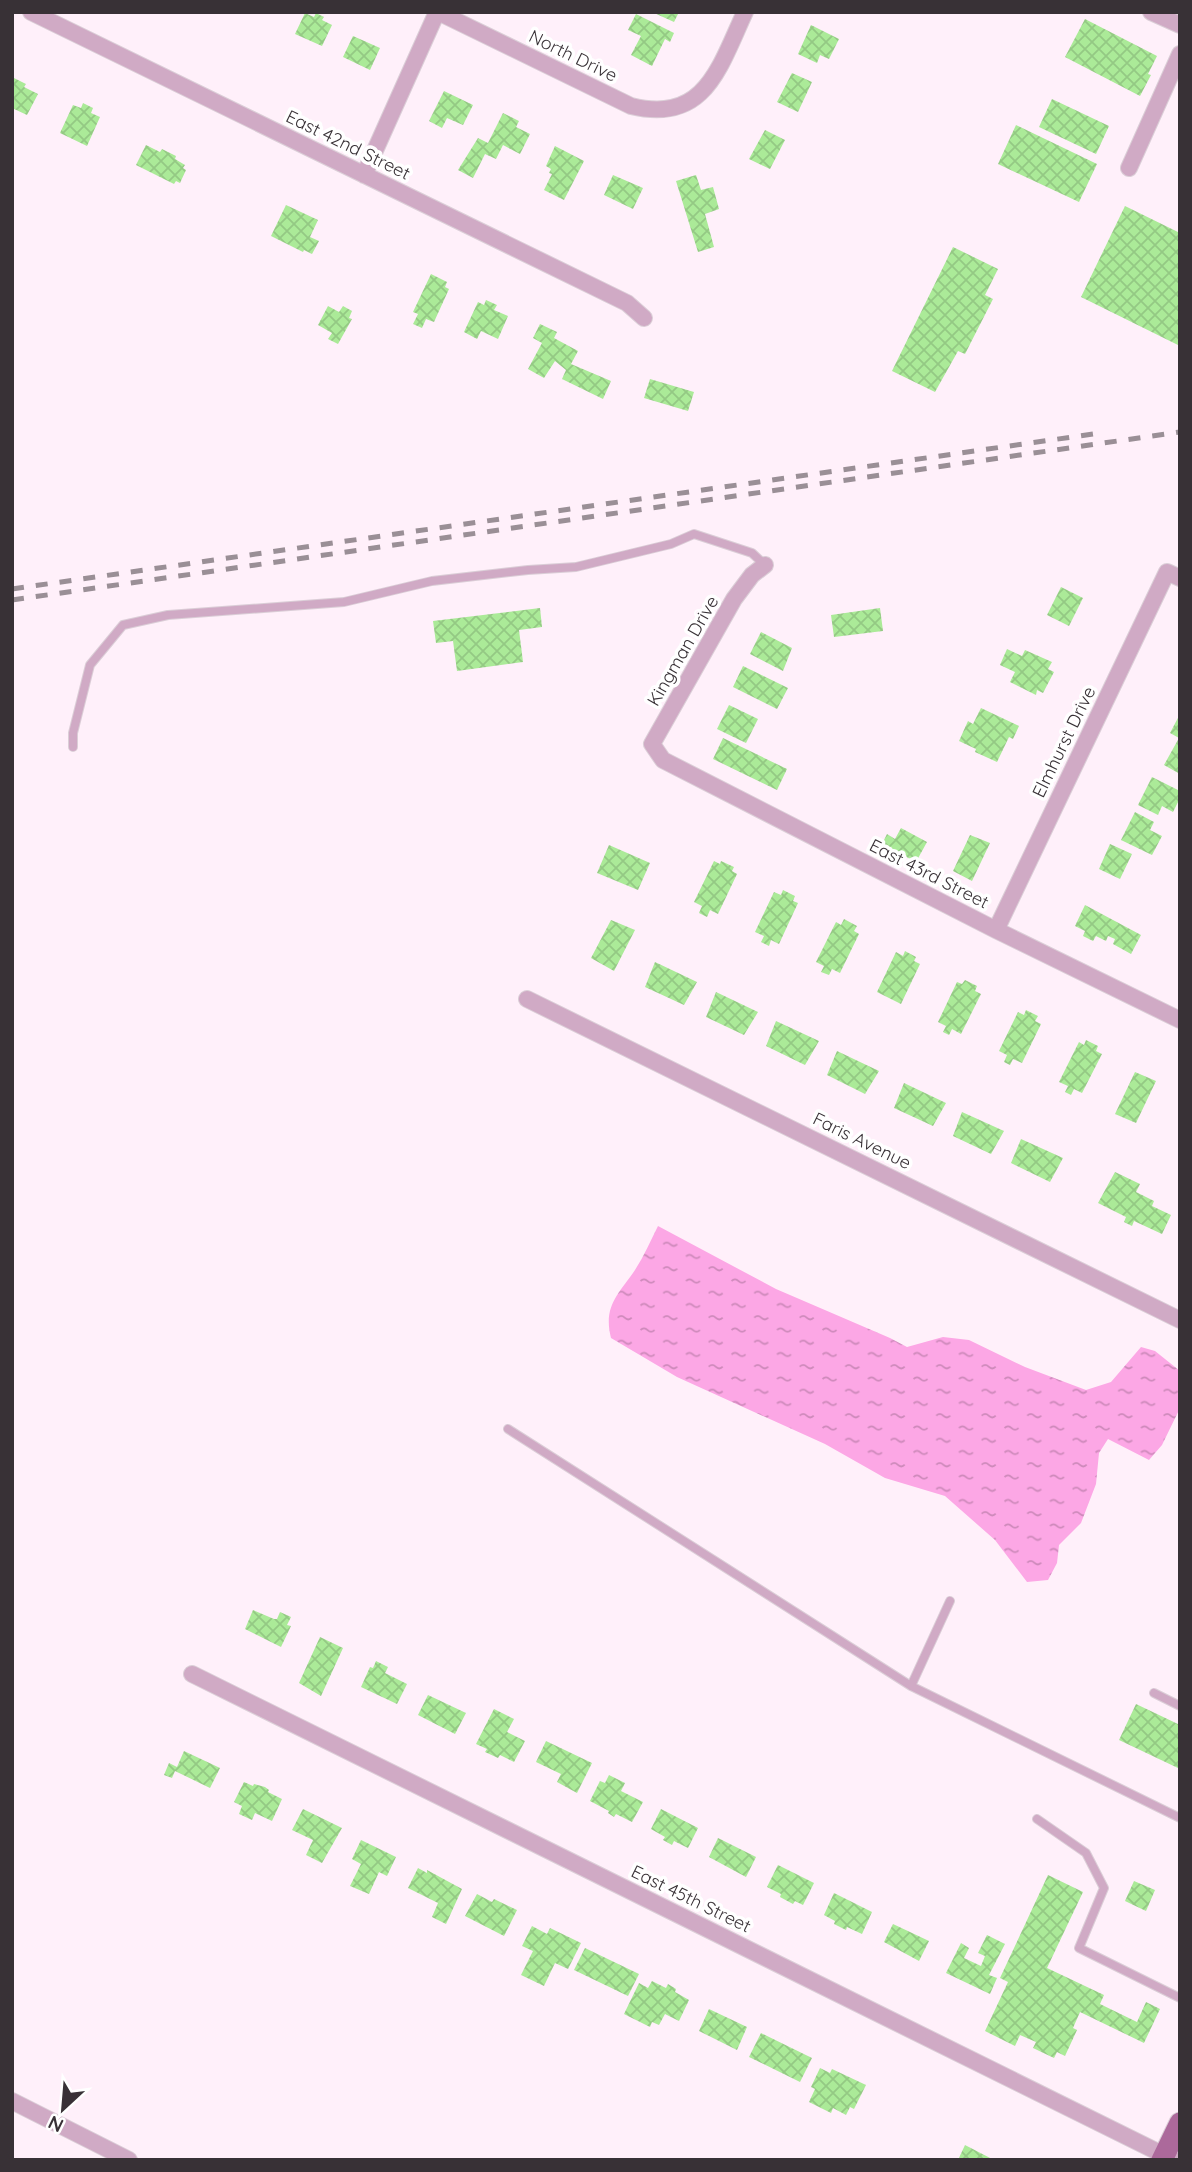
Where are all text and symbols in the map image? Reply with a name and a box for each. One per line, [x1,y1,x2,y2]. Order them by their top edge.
street label: North Drive [525,24,621,87]
street label: East 42nd Street [282,105,414,185]
street label: Kingman Drive [642,591,723,710]
street label: Elmhurst Drive [1027,682,1100,801]
street label: East 43rd Street [866,834,993,914]
street label: Faris Avenue [809,1107,915,1174]
street label: East 45th Street [628,1860,755,1937]
north arrow [28,2074,98,2144]
text: N [44,2110,67,2138]

